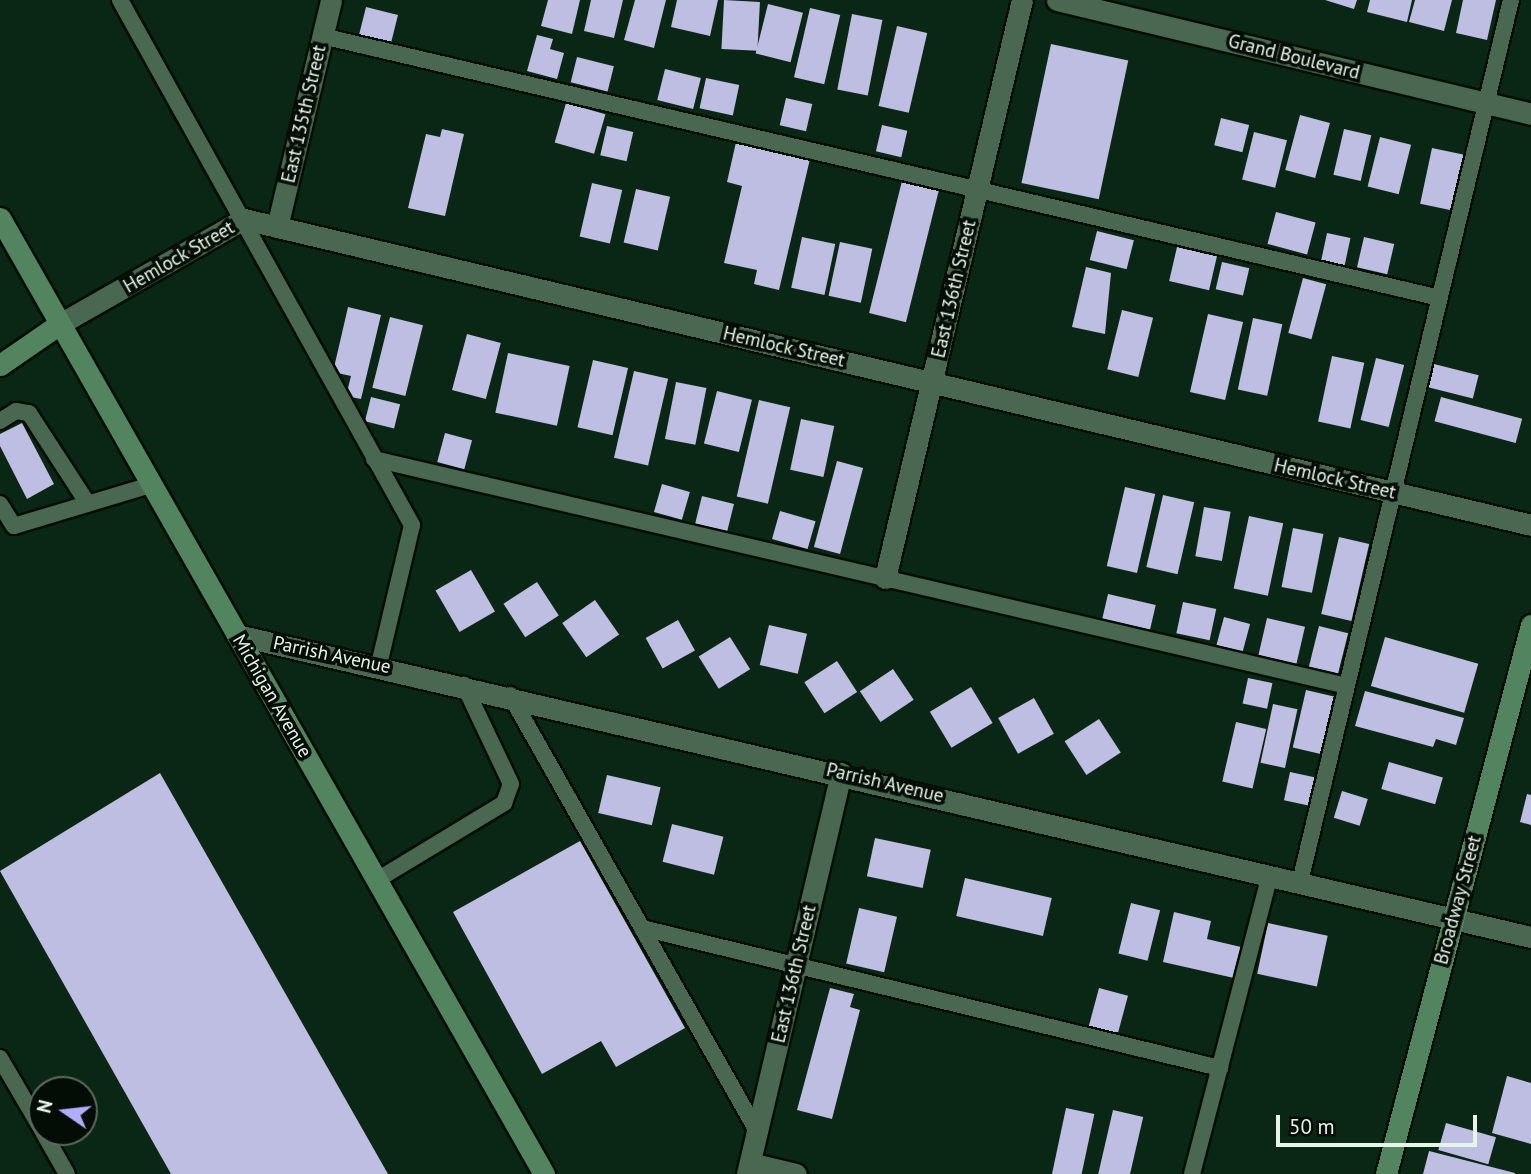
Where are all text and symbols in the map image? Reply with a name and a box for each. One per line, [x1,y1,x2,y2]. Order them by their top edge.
street label: Grand Boulevard [1226,30,1362,84]
street label: East 135th Street [277,43,331,185]
street label: Hemlock Street [119,216,239,298]
street label: East 136th Street [927,218,981,360]
street label: Hemlock Street [721,322,847,372]
street label: Hemlock Street [1272,454,1398,504]
street label: Michigan Avenue [227,630,317,762]
street label: Parrish Avenue [271,631,393,679]
street label: Parrish Avenue [824,758,946,808]
street label: Broadway Street [1430,833,1486,967]
street label: East 136th Street [767,903,821,1045]
north arrow [28,1076,98,1146]
text: N [31,1097,58,1115]
scale bar [1279,1100,1480,1144]
text: 50 m [1289,1113,1335,1140]

